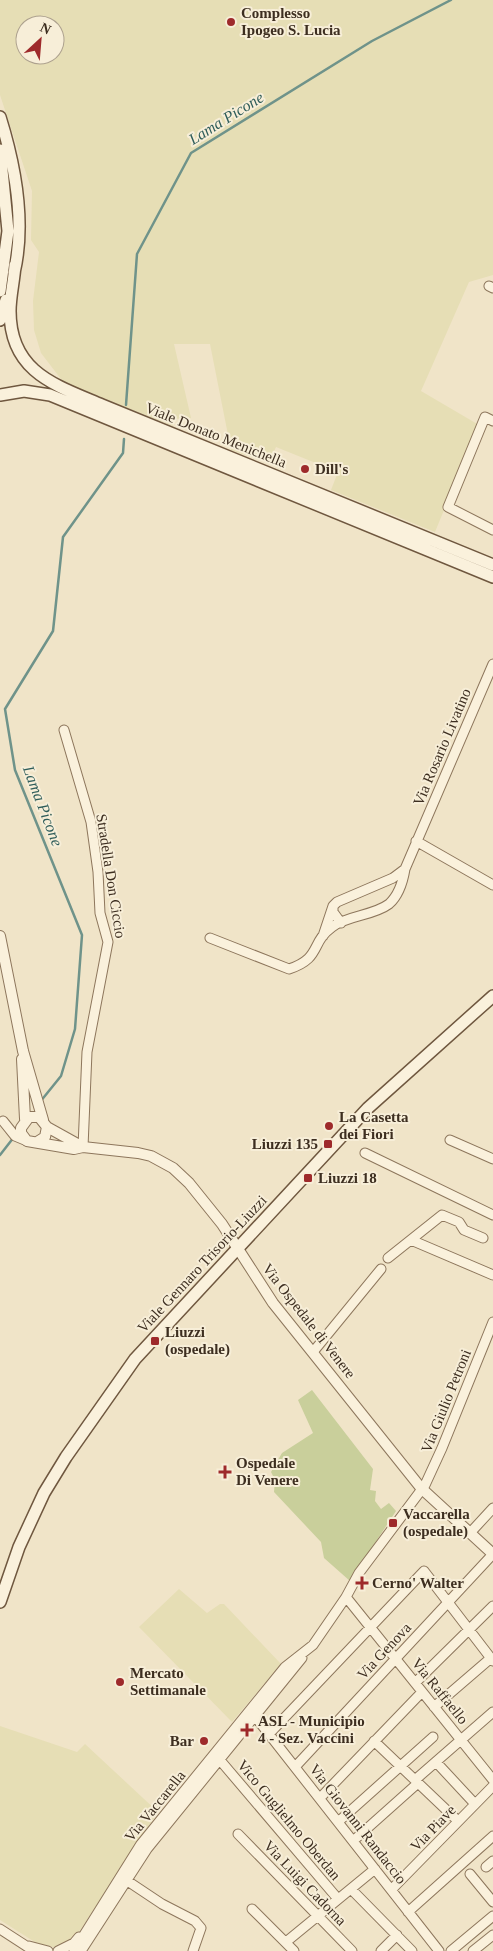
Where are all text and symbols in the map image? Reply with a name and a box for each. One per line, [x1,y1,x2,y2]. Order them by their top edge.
place label: Complesso Ipogeo S. Lucia [241,5,341,38]
north arrow [15,15,65,65]
marker: Complesso Ipogeo S. Lucia [225,16,237,28]
text: N [38,20,53,38]
water label: Lama Picone [185,88,266,148]
street label: Viale Donato Menichella [143,399,289,471]
place label: Dill's [315,461,349,477]
marker: Dill's [299,463,311,475]
street label: Via Rosario Livatino [410,686,474,808]
water label: Lama Picone [19,762,66,849]
street label: Stradella Don Ciccio [93,813,129,939]
place label: La Casetta dei Fiori [339,1109,409,1142]
marker: La Casetta dei Fiori [323,1120,335,1132]
place label: Liuzzi 135 [252,1136,318,1152]
marker: Liuzzi 135 [322,1138,334,1150]
place label: Liuzzi 18 [318,1170,377,1186]
marker: Liuzzi 18 [302,1172,314,1184]
street label: Viale Gennaro Trisorio-Liuzzi [134,1192,270,1336]
street label: Via Ospedale di Venere [259,1261,359,1382]
place label: Liuzzi (ospedale) [165,1324,230,1358]
marker: Liuzzi (ospedale) [149,1335,161,1347]
street label: Via Giulio Petroni [418,1347,474,1455]
place label: Ospedale Di Venere [236,1455,299,1488]
marker: Ospedale Di Venere [218,1465,232,1479]
place label: Vaccarella (ospedale) [403,1506,470,1540]
marker: Vaccarella (ospedale) [387,1517,399,1529]
place label: Cerno' Walter [372,1575,464,1591]
marker: Cerno' Walter [356,1577,368,1589]
street label: Via Genova [354,1619,414,1682]
street label: Via Raffaello [409,1655,471,1727]
place label: Mercato Settimanale [130,1665,206,1698]
marker: Mercato Settimanale [114,1676,126,1688]
place label: ASL - Municipio 4 - Sez. Vaccini [258,1713,365,1746]
marker: ASL - Municipio 4 - Sez. Vaccini [240,1723,254,1737]
place label: Bar [170,1733,194,1749]
marker: Bar [198,1735,210,1747]
street label: Vico Guglielmo Oberdan [234,1757,344,1884]
street label: Via Giovanni Randaccio [306,1761,410,1887]
street label: Via Vaccarella [122,1767,189,1845]
street label: Via Piave [407,1801,459,1854]
street label: Via Luigi Cadorna [260,1837,350,1929]

